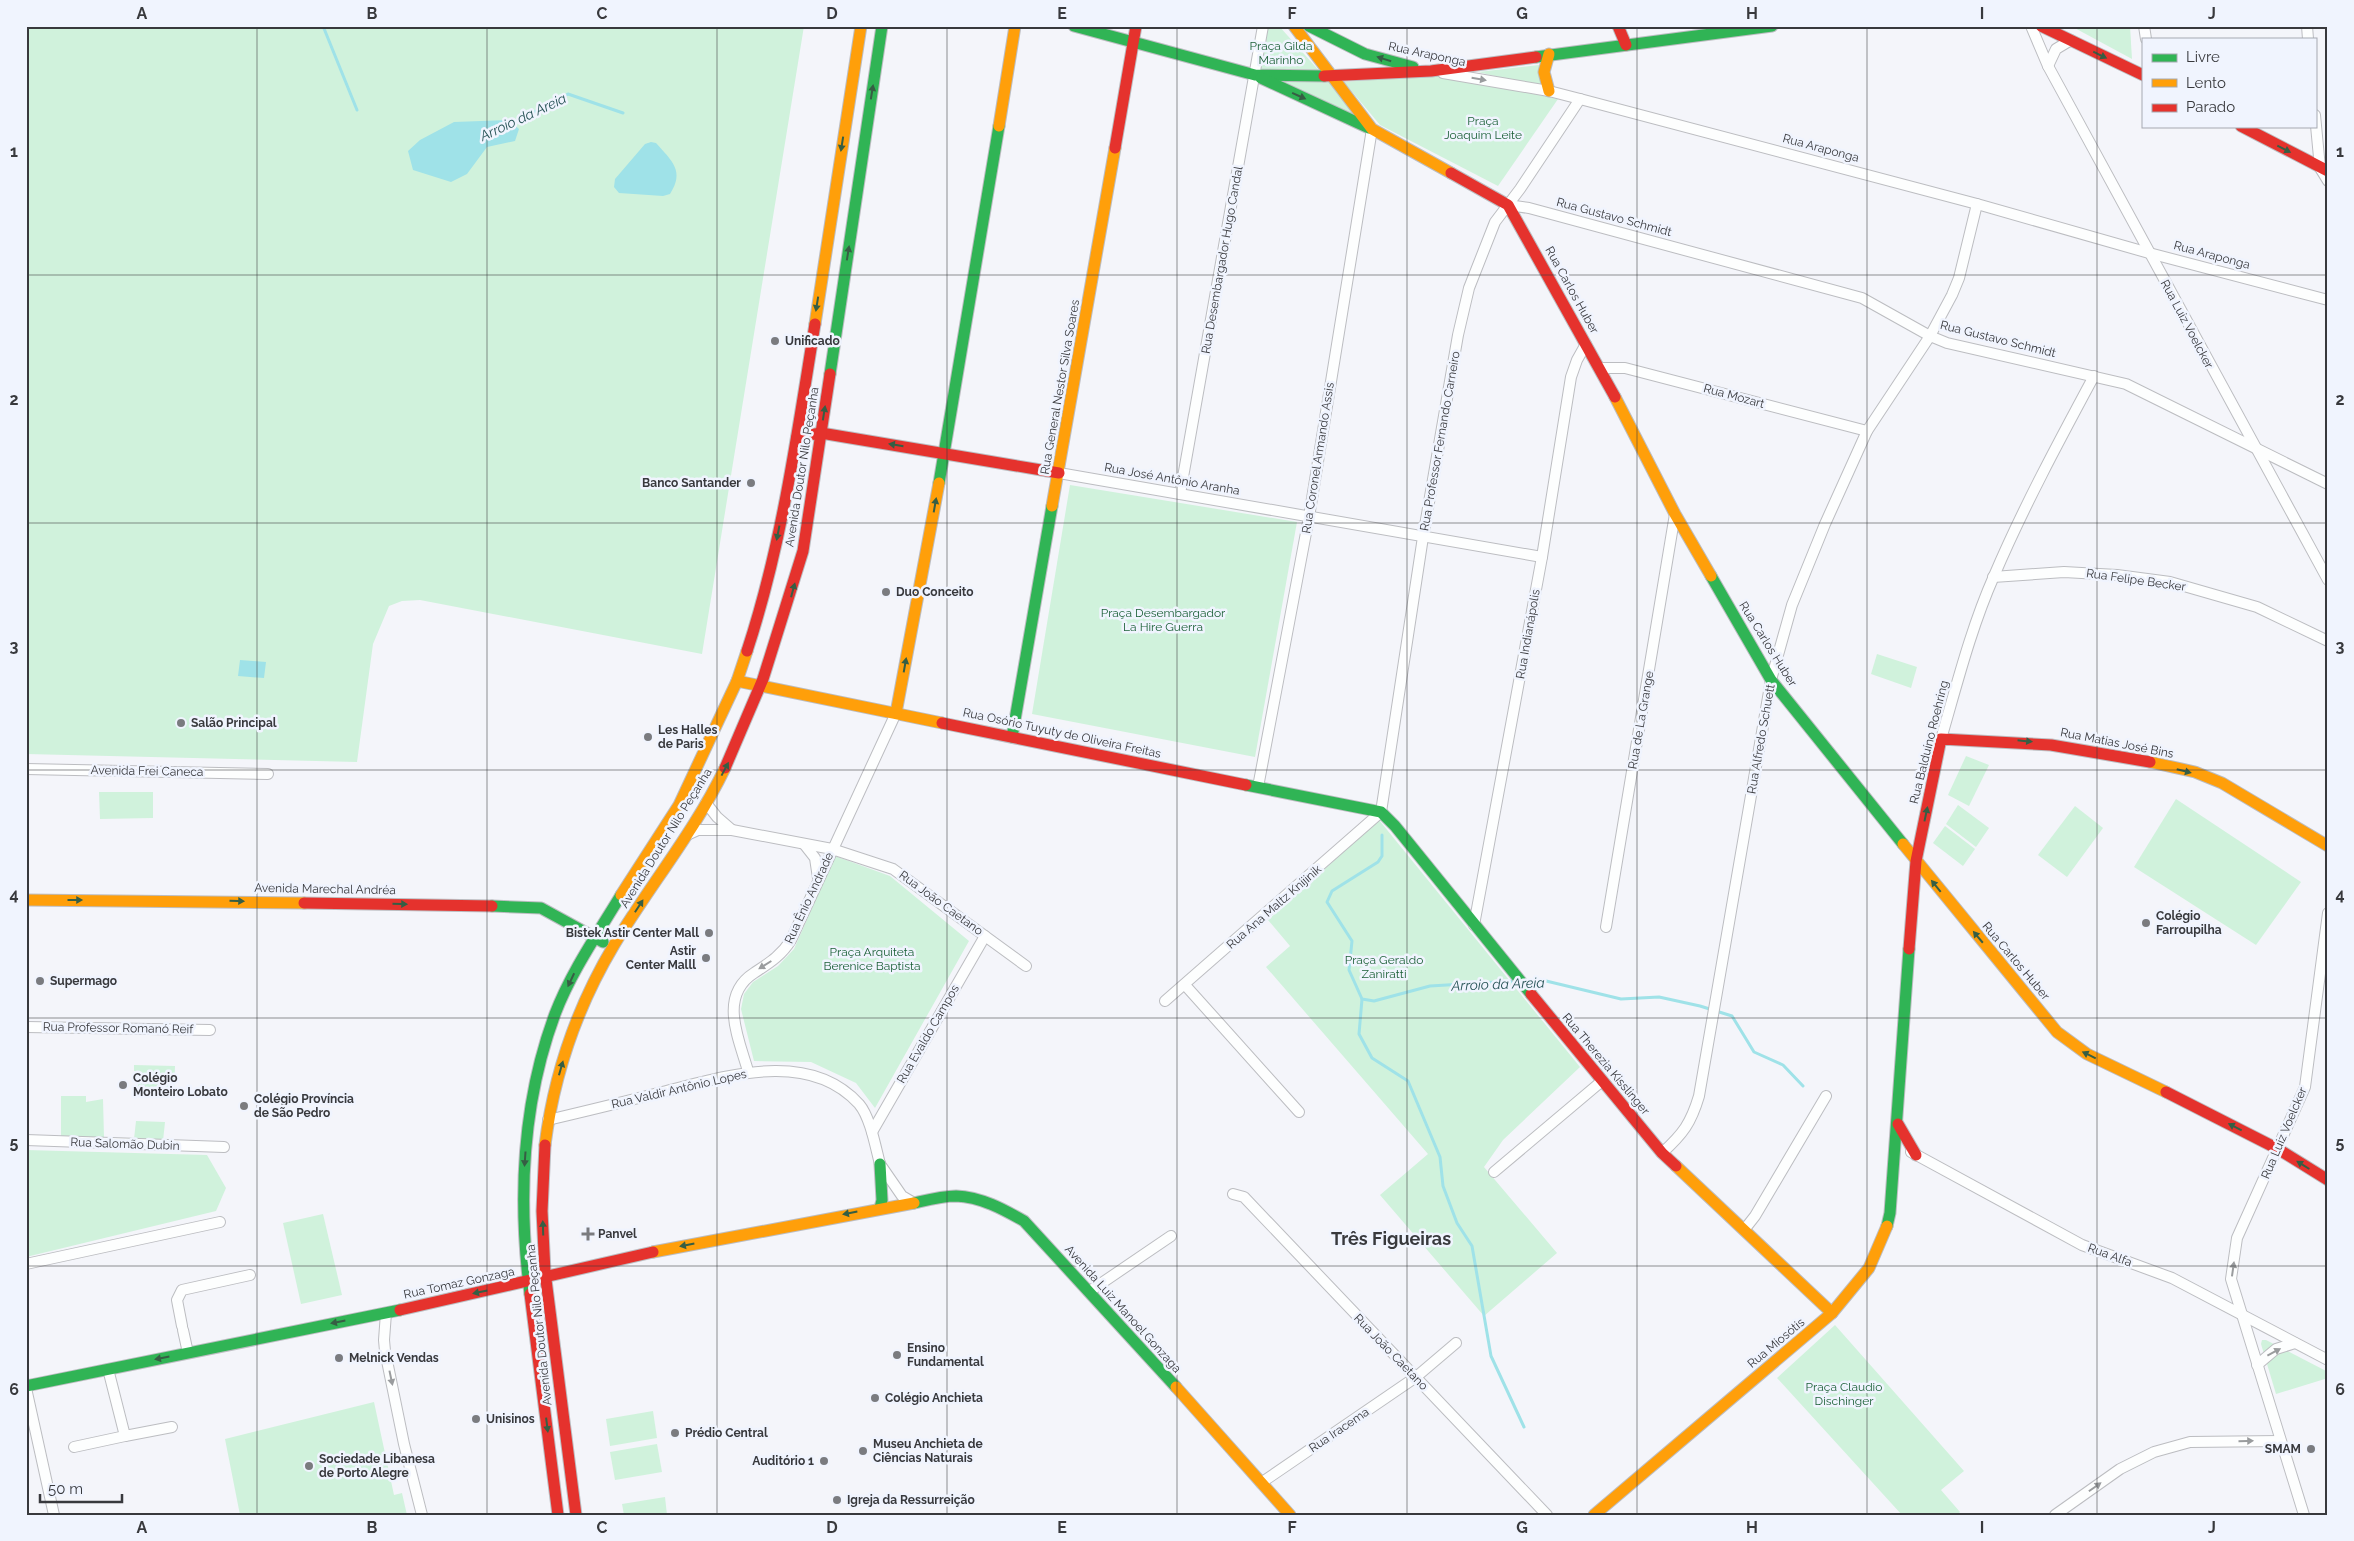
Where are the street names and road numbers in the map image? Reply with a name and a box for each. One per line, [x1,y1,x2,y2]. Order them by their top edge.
street label: Rua Araponga [1387,39,1467,69]
street label: Rua Araponga [1781,131,1861,165]
street label: Rua Desembargador Hugo Candal [1199,164,1246,355]
street label: Rua Gustavo Schmidt [1555,195,1673,239]
street label: Rua Araponga [2172,238,2252,272]
street label: Rua Carlos Huber [1542,244,1602,337]
street label: Rua Luiz Voelcker [2158,277,2217,371]
street label: Rua General Nestor Silva Soares [1038,298,1082,476]
street label: Rua Gustavo Schmidt [1939,318,2057,360]
street label: Rua Professor Fernando Carneiro [1417,350,1463,532]
street label: Rua Coronel Armando Assis [1299,381,1337,535]
street label: Rua Mozart [1702,381,1766,411]
street label: Avenida Doutor Nilo Peçanha [782,386,822,548]
street label: Rua José Antônio Aranha [1103,460,1241,498]
street label: Rua Felipe Becker [2085,566,2188,594]
street label: Rua Indianápolis [1513,588,1543,680]
street label: Rua Carlos Huber [1736,599,1800,690]
street label: Rua de La Grange [1625,670,1657,770]
street label: Rua Balduíno Roehring [1907,679,1951,805]
street label: Rua Alfredo Schuett [1744,683,1778,795]
street label: Rua Osório Tuyuty de Oliveira Freitas [962,705,1163,761]
street label: Rua Matias José Bins [2059,725,2175,761]
street label: Avenida Frei Caneca [90,763,204,779]
street label: Avenida Doutor Nilo Peçanha [617,766,715,910]
street label: Rua Ênio Andrade [782,850,836,946]
street label: Rua Ana Maltz Knijinik [1224,862,1325,952]
street label: Rua João Caetano [896,868,986,938]
street label: Avenida Marechal Andréa [254,881,396,897]
street label: Rua Carlos Huber [1979,919,2053,1003]
street label: Rua Evaldo Campos [894,982,962,1086]
street label: Rua Therezia Kisslinger [1559,1010,1653,1118]
street label: Rua Professor Romanó Reif [43,1020,194,1036]
street label: Rua Valdir Antônio Lopes [610,1067,748,1111]
street label: Rua Luiz Voelcker [2258,1084,2310,1181]
street label: Rua Salomão Dubin [70,1135,180,1153]
street label: Rua Alfa [2086,1241,2134,1269]
street label: Avenida Luiz Manoel Gonzaga [1062,1242,1184,1376]
street label: Avenida Doutor Nilo Peçanha [524,1244,554,1406]
street label: Rua Tomaz Gonzaga [402,1264,516,1302]
street label: Rua João Caetano [1351,1311,1431,1393]
street label: Rua Miosótis [1745,1315,1807,1371]
street label: Rua Iracema [1306,1405,1372,1455]

